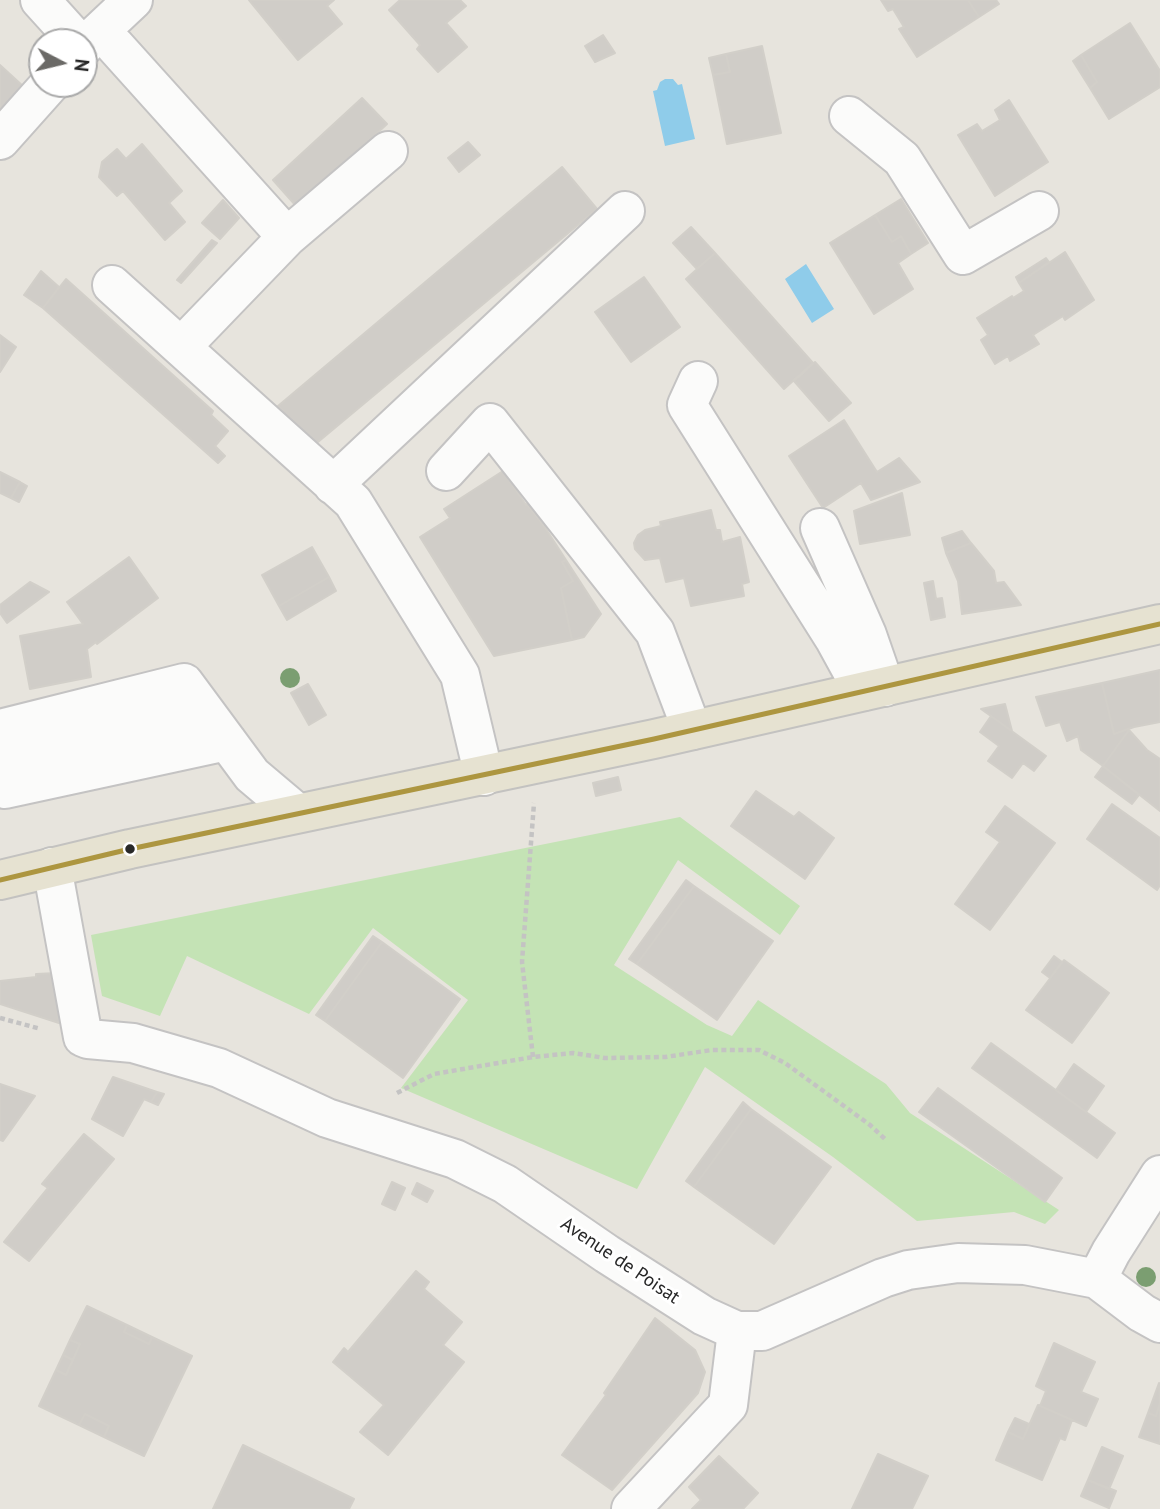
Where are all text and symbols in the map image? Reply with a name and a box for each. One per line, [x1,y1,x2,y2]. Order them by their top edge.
north arrow [28,28,98,98]
text: N [69,58,95,73]
unlabelled marker [123,842,137,856]
street label: Avenue de Poisat [556,1213,684,1309]

